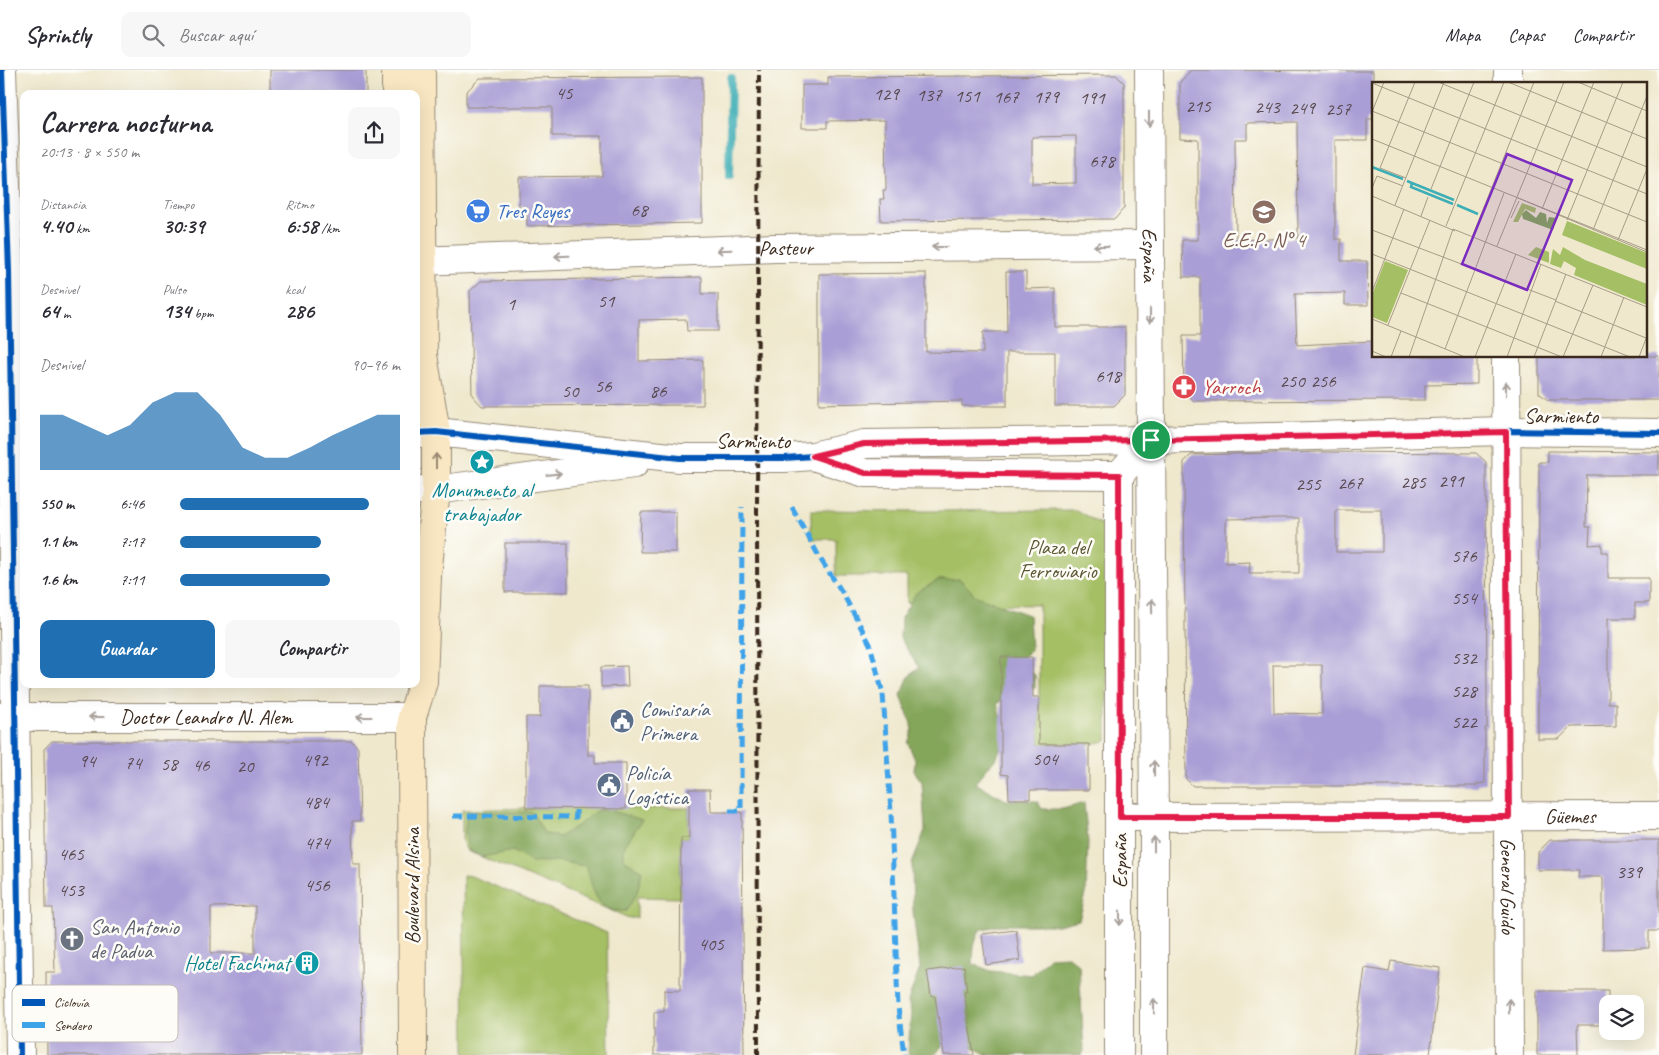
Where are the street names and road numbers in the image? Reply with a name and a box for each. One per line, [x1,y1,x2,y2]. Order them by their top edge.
street label: España [1137,228,1163,284]
street label: Pasteur [758,235,815,262]
street label: Sarmiento [1524,403,1600,429]
street label: Sarmiento [716,428,792,454]
street label: Doctor Leandro N. Alem [120,704,293,730]
street label: Güemes [1545,803,1597,829]
street label: Boulevard Alsina [399,826,425,944]
street label: España [1107,832,1133,888]
street label: General Guido [1495,838,1521,936]

